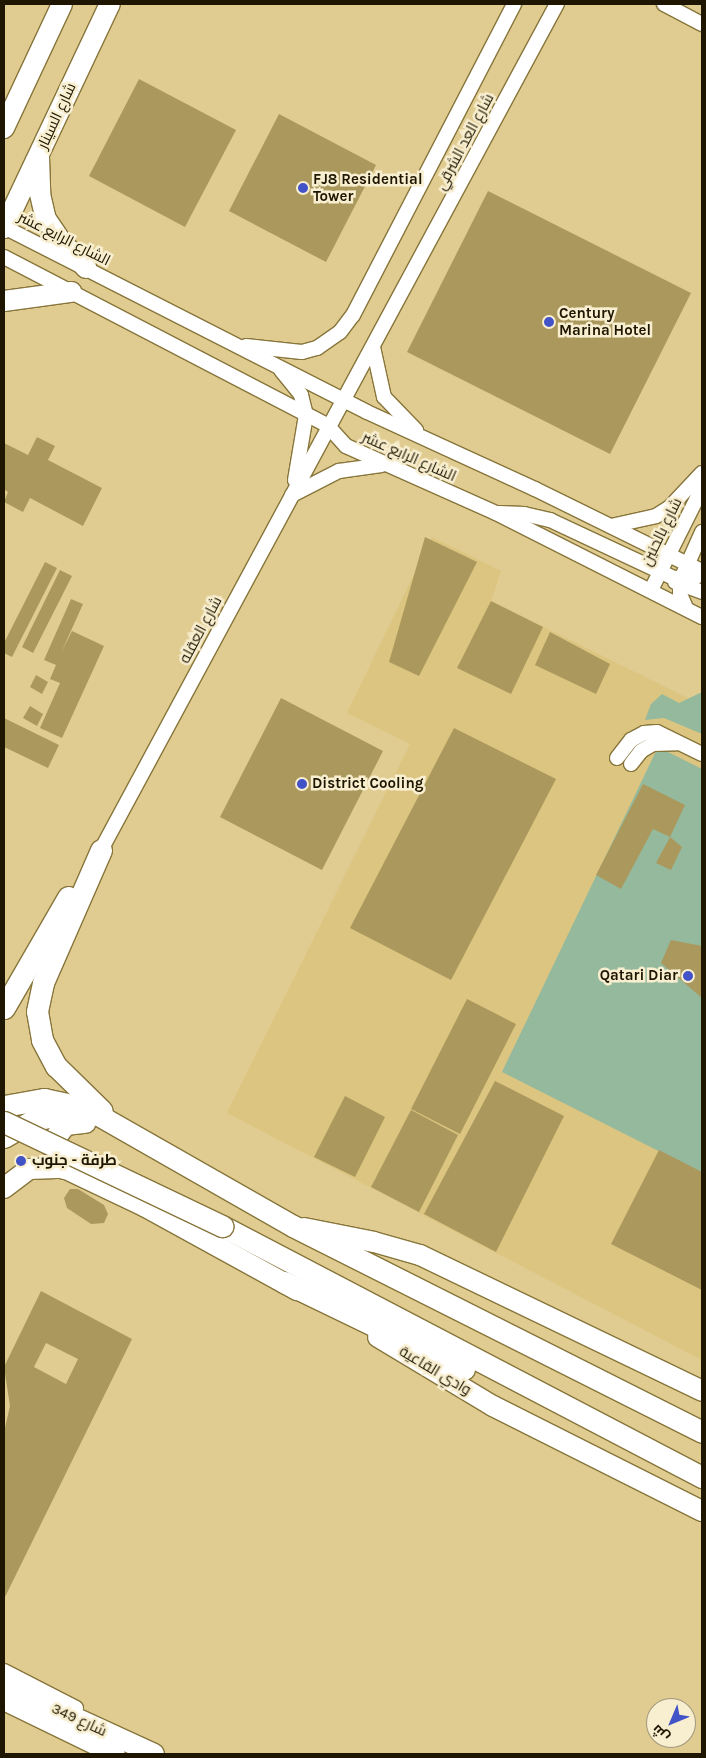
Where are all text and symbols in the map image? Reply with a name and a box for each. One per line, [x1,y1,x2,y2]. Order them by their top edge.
street label: شارع السينار [34,80,80,152]
street label: شارع العد الشرقي [432,91,498,193]
place label: FJ8 Residential Tower [313,170,422,205]
marker: FJ8 Residential Tower [297,182,309,194]
street label: الشارع الرابع عشر [15,208,113,270]
place label: Century Marina Hotel [559,304,651,339]
marker: Century Marina Hotel [543,316,555,328]
street label: الشارع الرابع عشر [359,428,459,486]
street label: شارع بالحنين [638,495,686,569]
street label: شارع العقله [176,593,226,667]
place label: District Cooling [312,775,424,793]
marker: District Cooling [296,778,308,790]
place label: Qatari Diar [600,967,678,985]
marker: Qatari Diar [682,970,694,982]
place label: طرفة - جنوب [32,1152,117,1170]
marker: طرفة - جنوب [14,1154,28,1168]
street label: وادي القاعية [396,1343,474,1399]
north arrow [646,1698,696,1748]
street label: شارع 349 [49,1699,109,1741]
text: ش [648,1721,673,1746]

